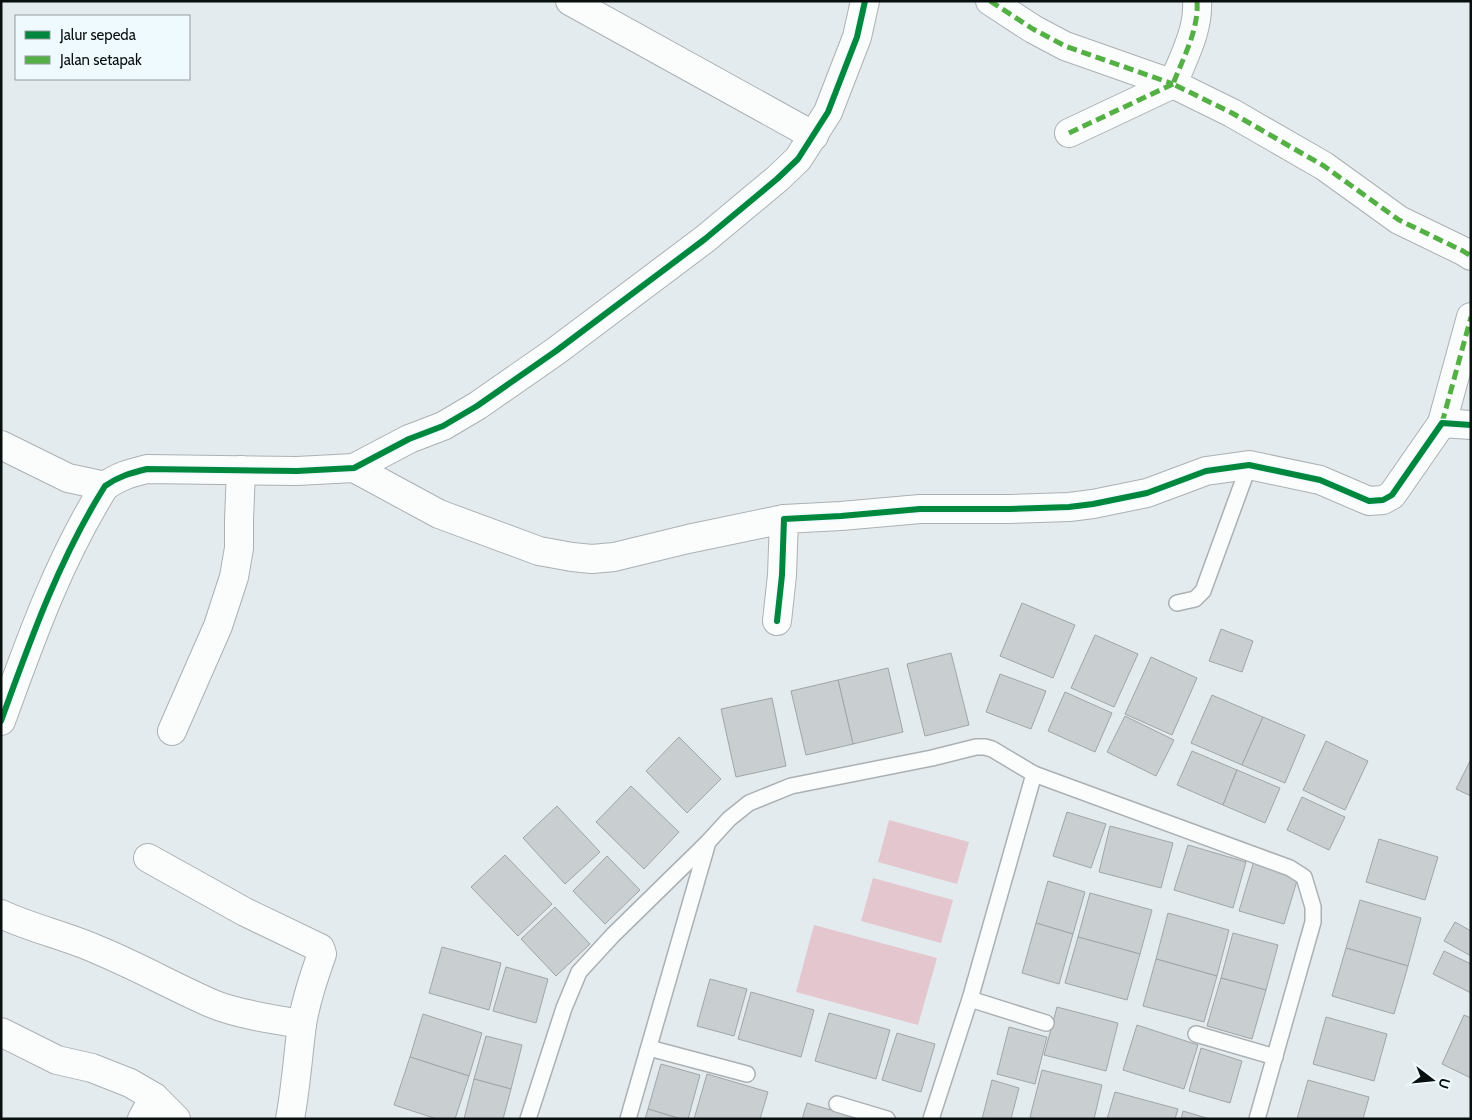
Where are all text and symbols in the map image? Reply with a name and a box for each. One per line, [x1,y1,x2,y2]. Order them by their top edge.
legend [15,15,190,80]
text: Jalur sepeda [59,26,137,44]
text: Jalan setapak [59,51,142,69]
north arrow [1407,1055,1457,1105]
text: U [1434,1076,1455,1091]

